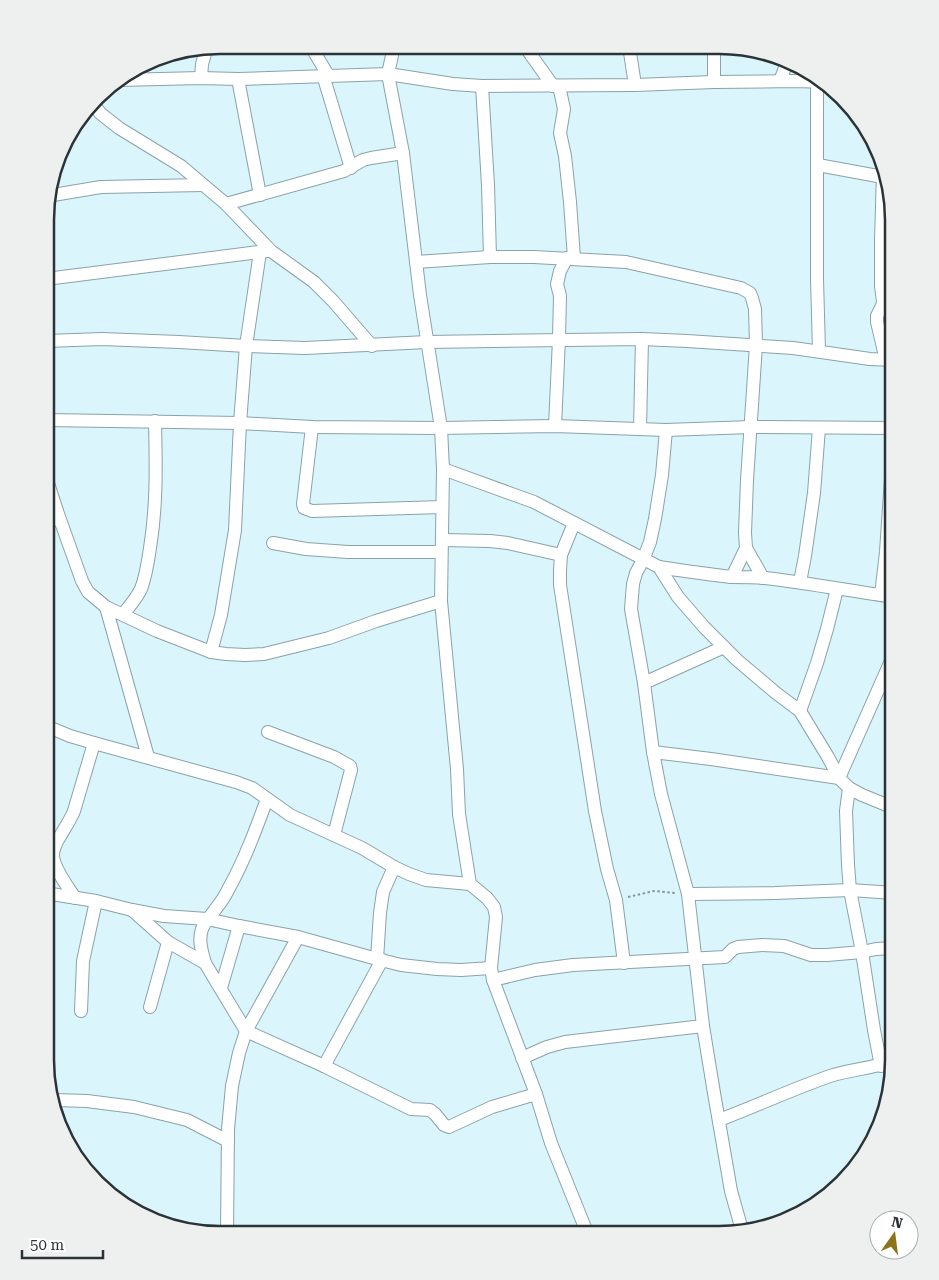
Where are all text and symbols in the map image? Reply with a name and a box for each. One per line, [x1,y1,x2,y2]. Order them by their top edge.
north arrow [869,1210,919,1260]
text: N [890,1213,905,1232]
scale bar [22,1228,104,1260]
text: 50 m [30,1236,65,1254]

